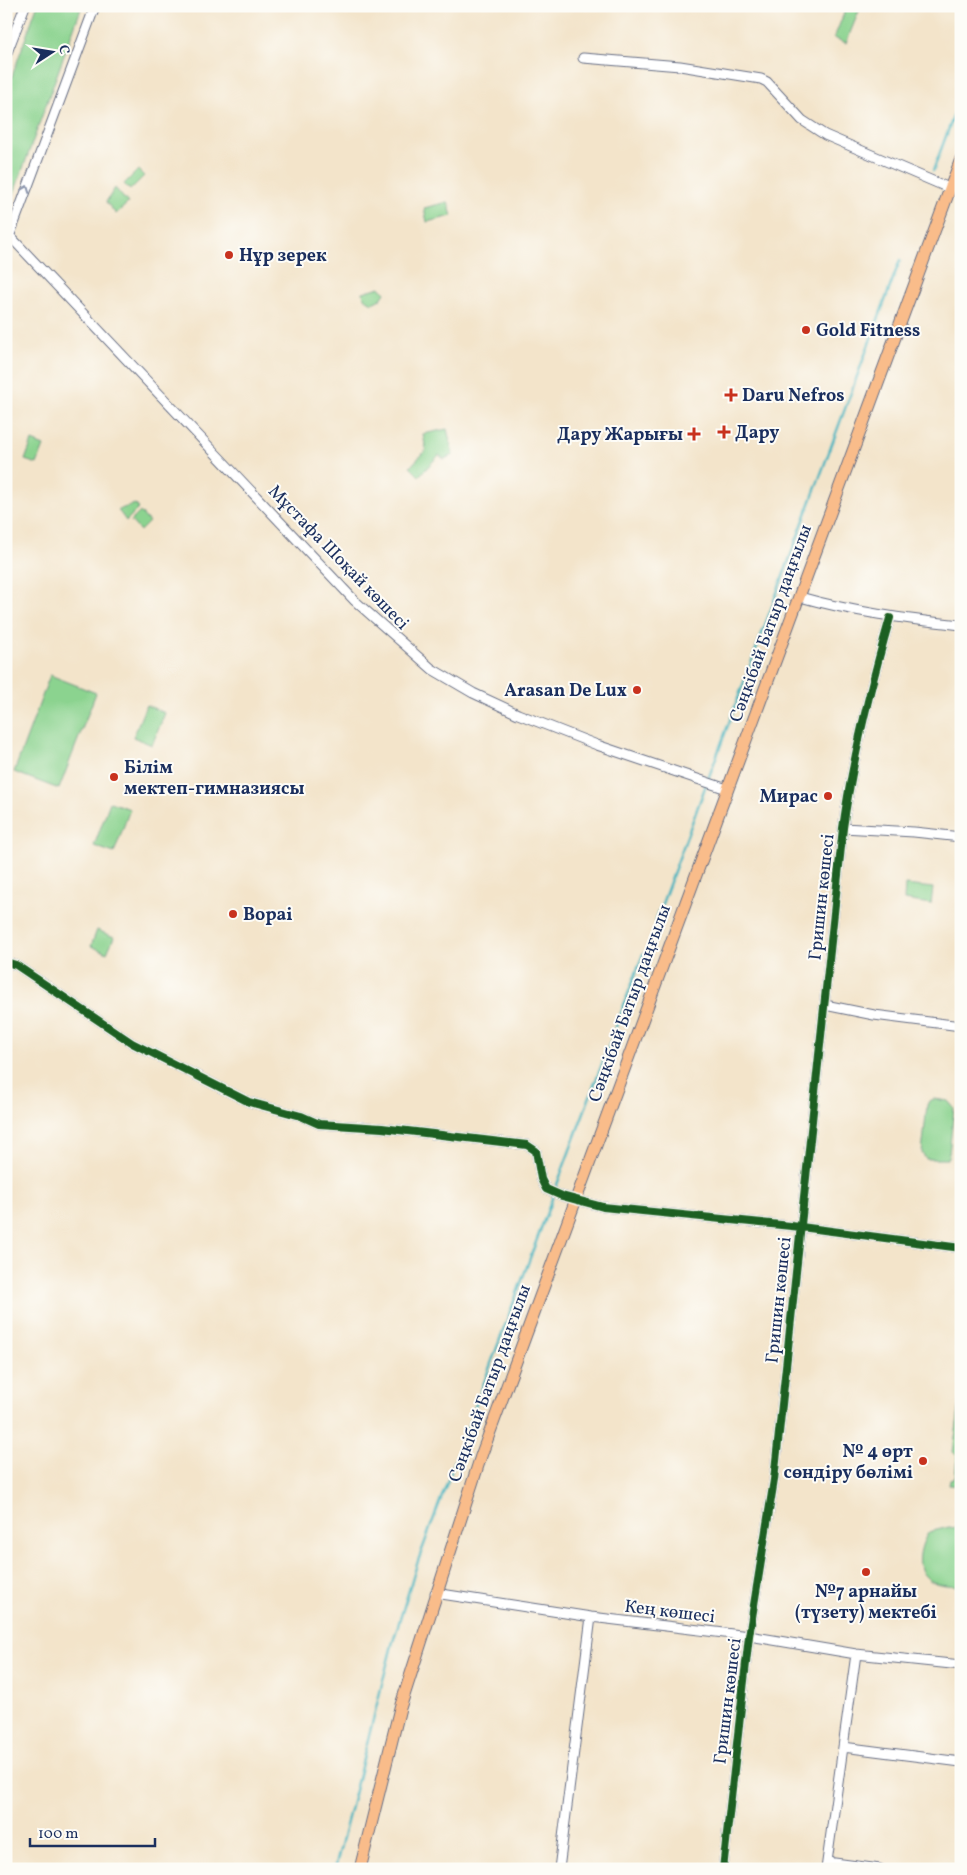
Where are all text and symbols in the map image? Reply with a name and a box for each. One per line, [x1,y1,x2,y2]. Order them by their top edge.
north arrow [28,28,78,78]
text: С [53,43,73,56]
one-way arrow [20,186,30,194]
place label: Нұр зерек [239,244,327,269]
marker: Нұр зерек [223,249,235,261]
place label: Gold Fitness [816,319,920,344]
marker: Gold Fitness [800,324,812,336]
place label: Daru Nefros [742,384,845,409]
marker: Daru Nefros [724,388,738,402]
place label: Дару [735,421,779,446]
place label: Дару Жарығы [557,423,683,448]
marker: Дару [717,425,731,439]
marker: Дару Жарығы [687,427,701,441]
street label: Мұстафа Шоқай көшесі [262,480,414,636]
street label: Сәңкібай Батыр даңғылы [724,521,819,726]
place label: Arasan De Lux [504,679,627,704]
marker: Arasan De Lux [631,684,643,696]
place label: Білім мектеп-гимназиясы [124,756,304,802]
marker: Білім мектеп-гимназиясы [108,771,120,783]
place label: Мирас [759,785,818,810]
marker: Мирас [822,790,834,802]
street label: Гришин көшесі [803,833,842,962]
street label: Сәңкібай Батыр даңғылы [583,901,678,1106]
place label: Bopai [243,903,293,928]
marker: Bopai [227,908,239,920]
street label: Гришин көшесі [760,1236,799,1365]
street label: Сәңкібай Батыр даңғылы [443,1281,538,1486]
place label: № 4 өрт сөндіру бөлімі [784,1440,913,1486]
marker: № 4 өрт сөндіру бөлімі [917,1455,929,1467]
marker: №7 арнайы (түзету) мектебі [860,1566,872,1578]
place label: №7 арнайы (түзету) мектебі [795,1580,937,1626]
street label: Кең көшесі [623,1595,717,1630]
street label: Гришин көшесі [708,1637,749,1766]
scale bar [30,1815,155,1847]
text: 100 m [38,1824,78,1845]

